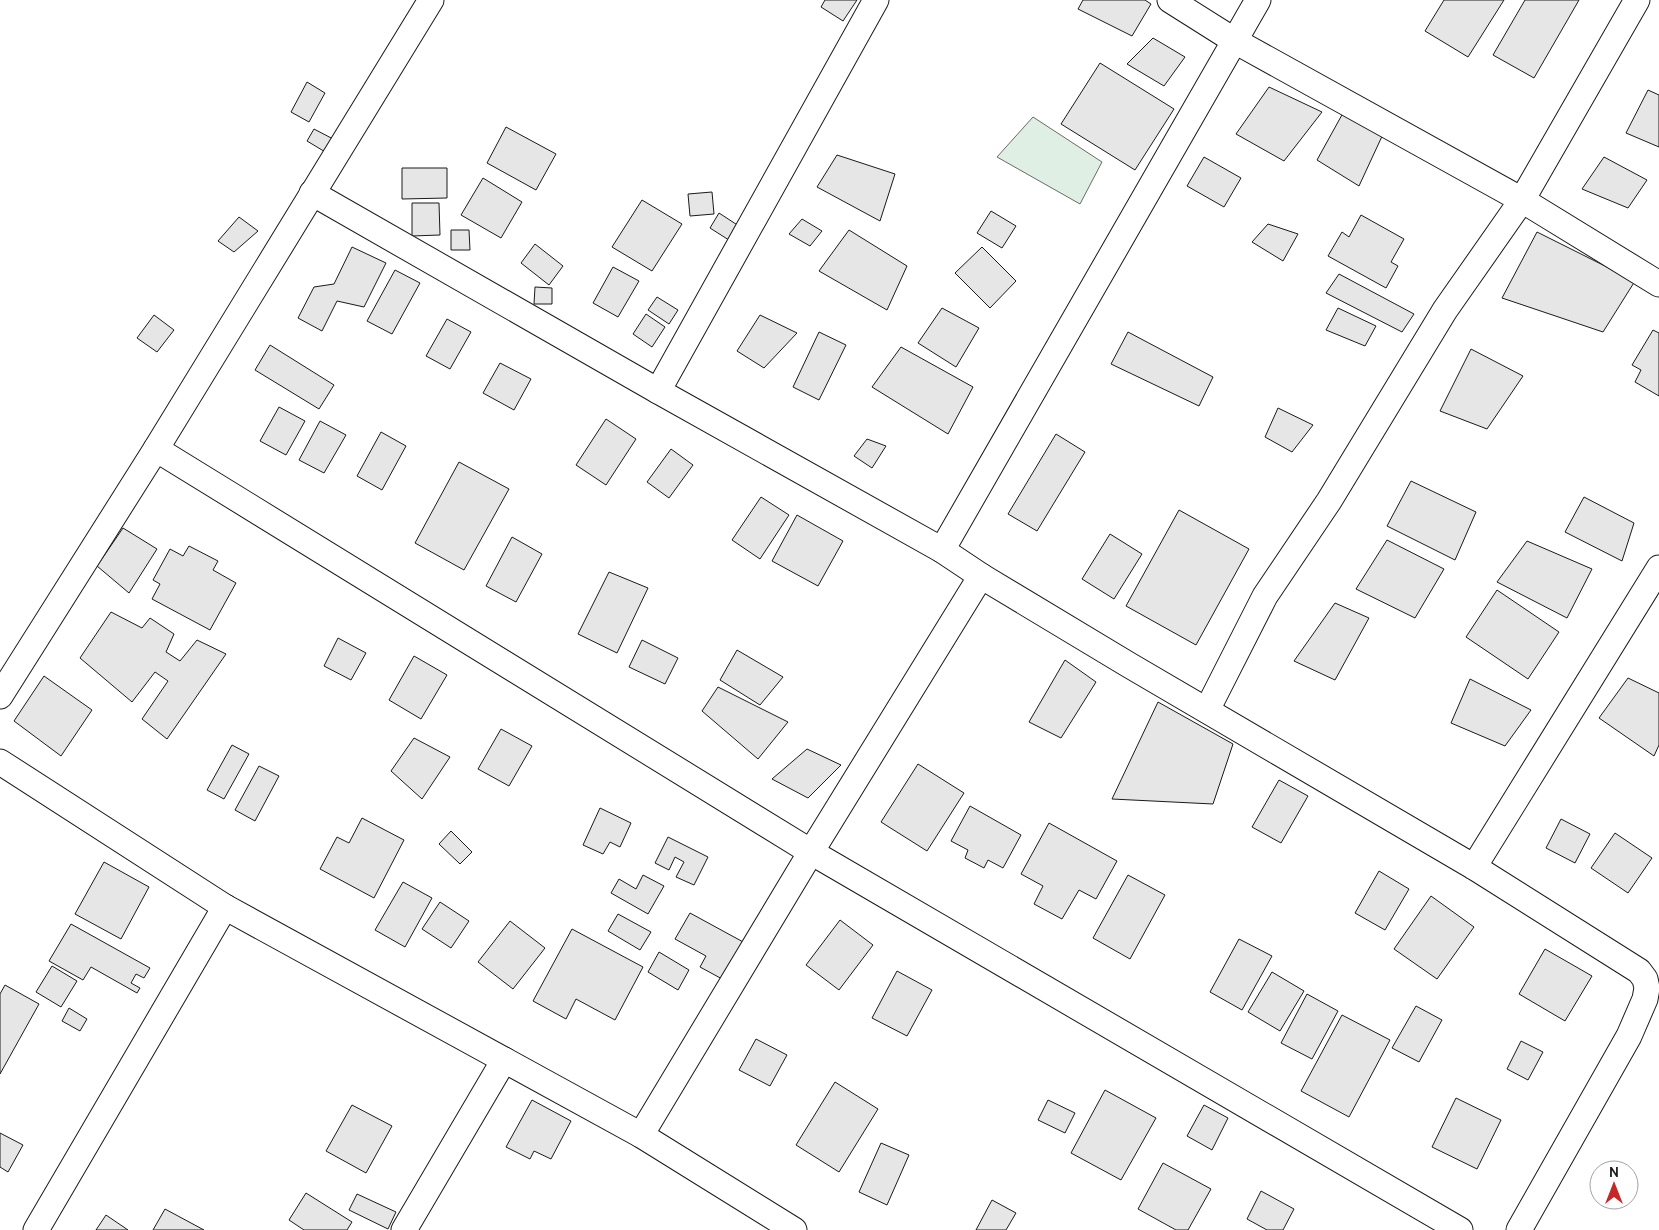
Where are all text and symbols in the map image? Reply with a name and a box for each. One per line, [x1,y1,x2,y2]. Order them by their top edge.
north arrow [1589,1160,1639,1210]
text: N [1609,1163,1619,1181]

